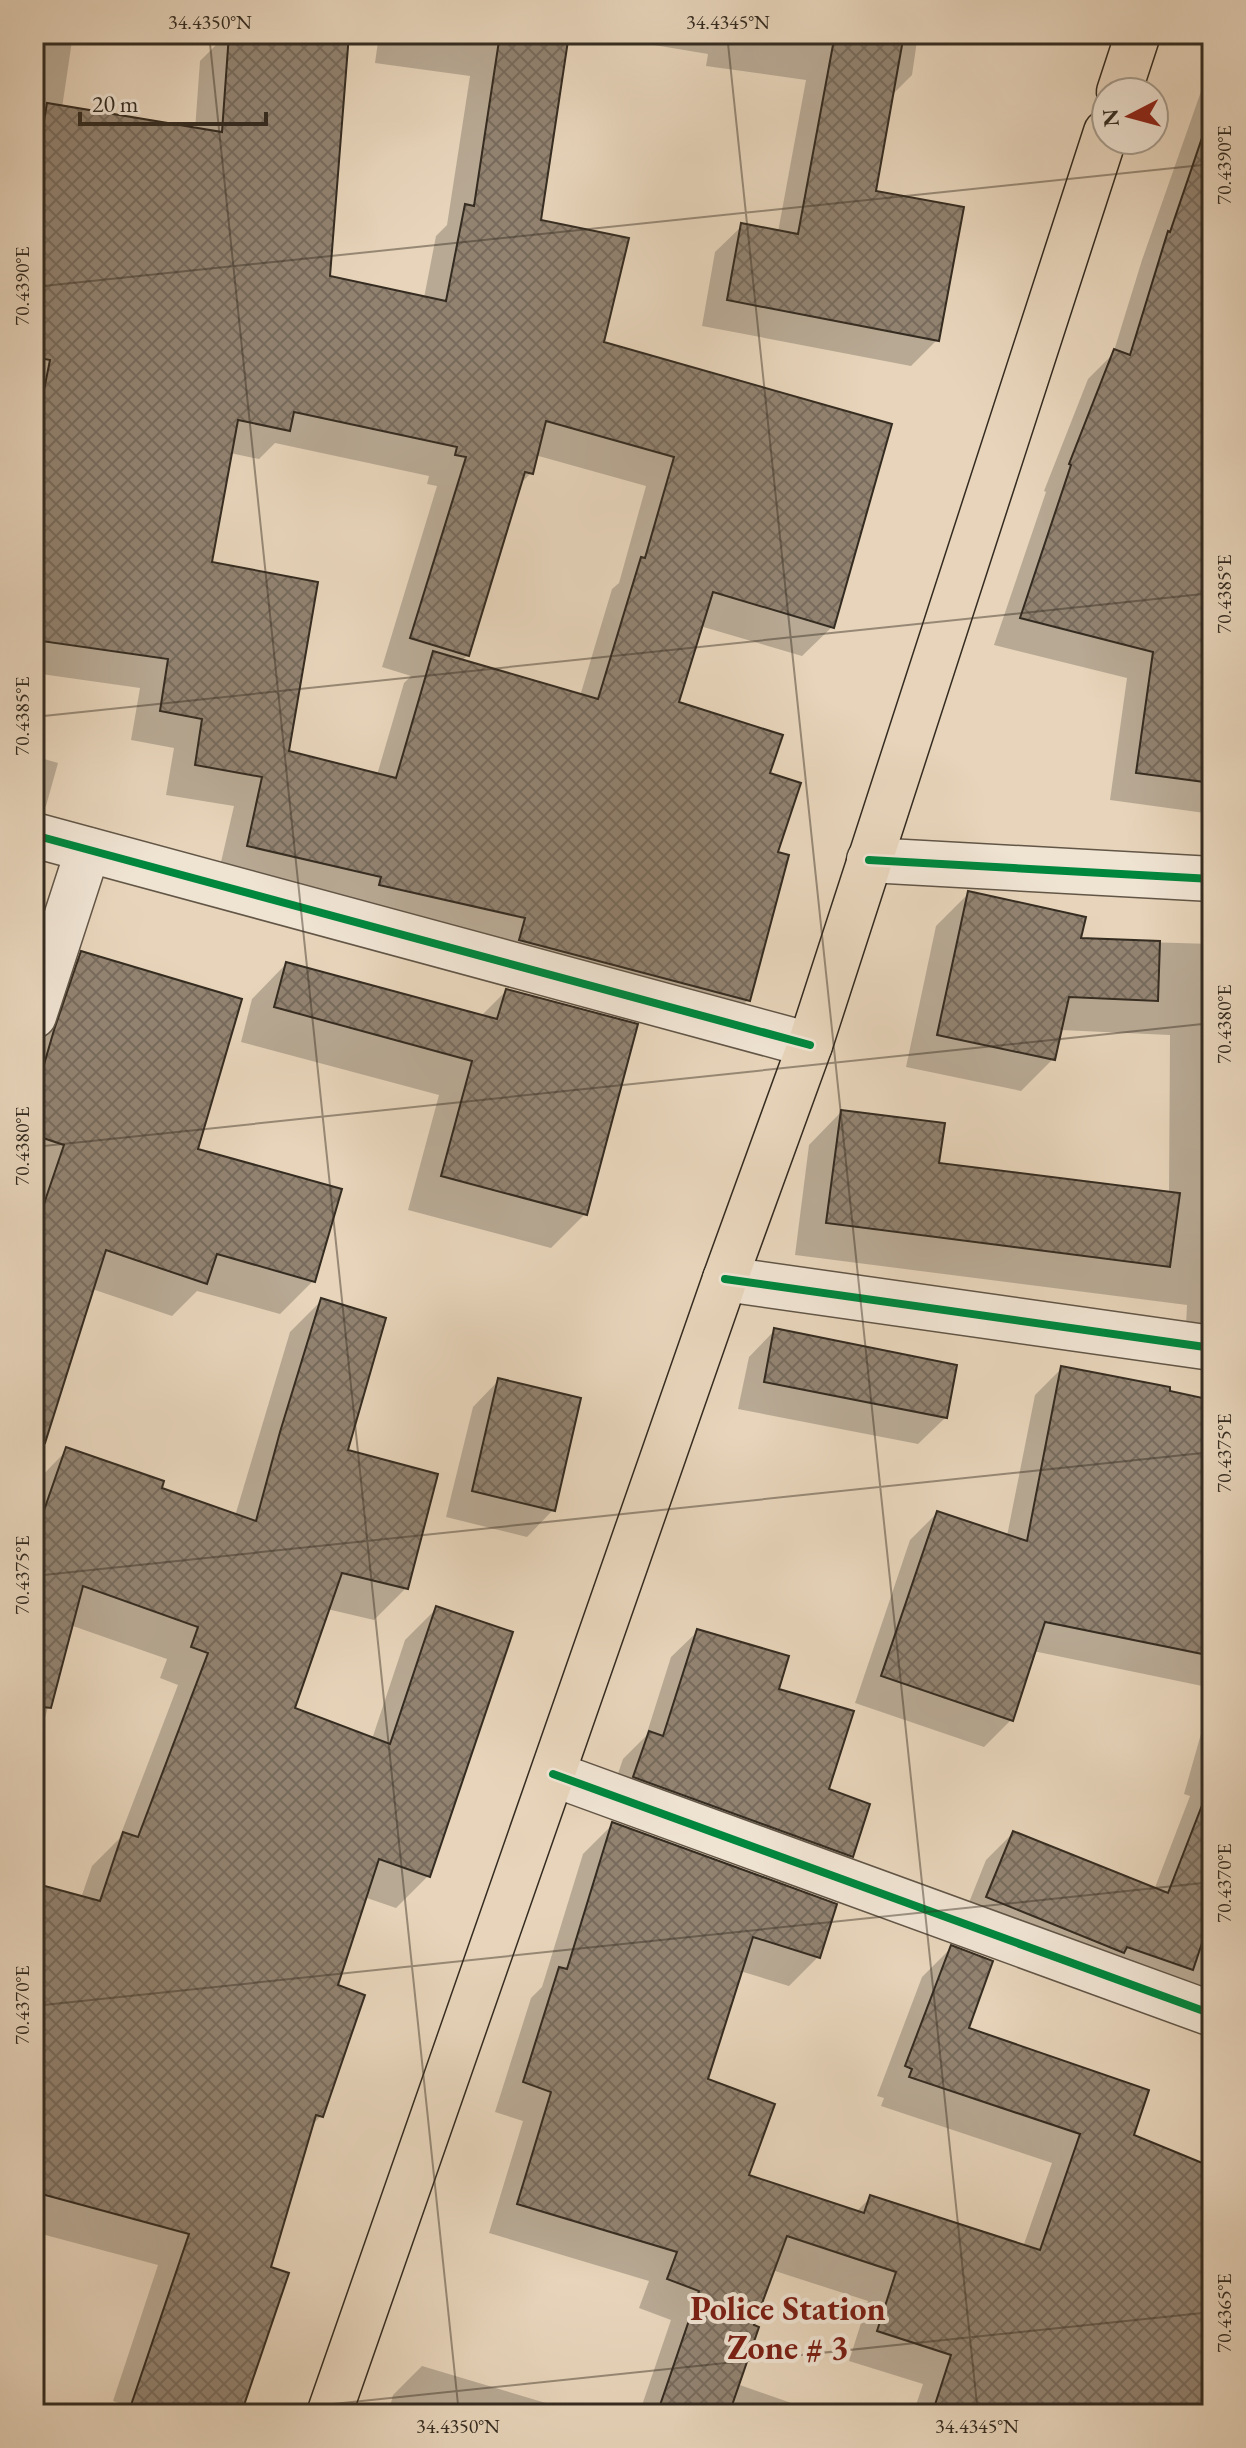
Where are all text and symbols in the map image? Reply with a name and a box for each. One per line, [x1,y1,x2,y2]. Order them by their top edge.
text: 34.4350°N [168,9,252,35]
text: 34.4345°N [686,9,770,35]
scale bar [80,76,266,126]
north arrow [1090,76,1170,156]
text: 20 m [92,88,139,119]
text: N [1095,107,1126,128]
text: 70.4390°E [1211,125,1237,205]
text: 70.4390°E [9,246,35,326]
text: 70.4385°E [1211,554,1237,634]
text: 70.4385°E [9,676,35,756]
text: 70.4380°E [1211,984,1237,1064]
text: 70.4380°E [9,1106,35,1186]
text: 70.4375°E [1211,1413,1237,1493]
text: 70.4375°E [9,1535,35,1615]
text: 70.4370°E [1211,1843,1237,1923]
text: 70.4370°E [9,1965,35,2045]
text: 70.4365°E [1211,2273,1237,2353]
district label: Police Station Zone # 3 [690,2286,886,2369]
text: 34.4350°N [416,2413,500,2439]
text: 34.4345°N [935,2413,1019,2439]

